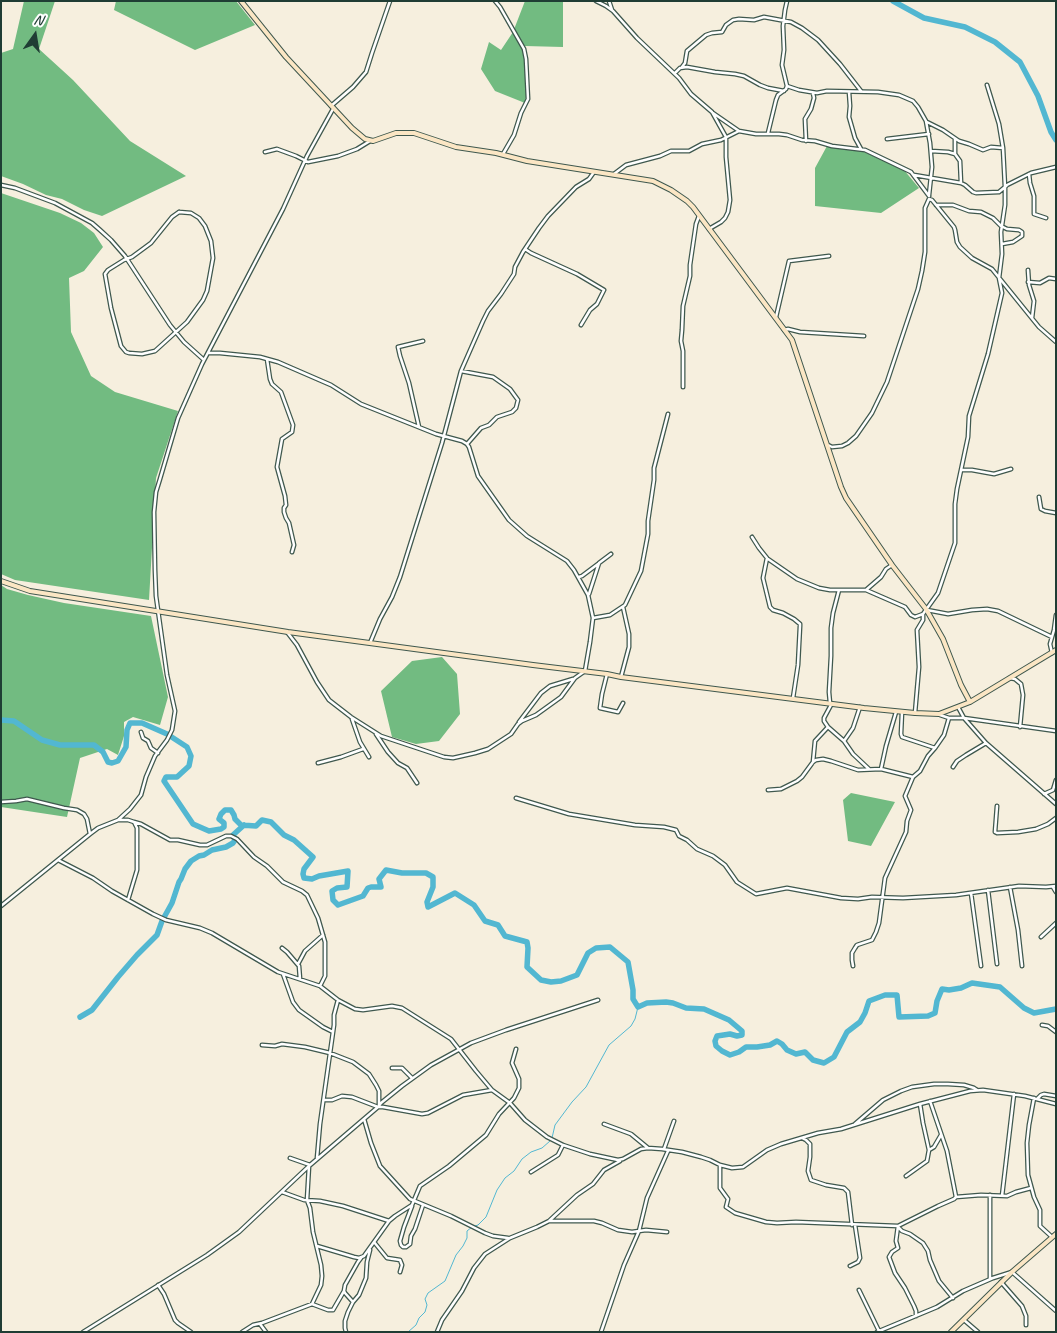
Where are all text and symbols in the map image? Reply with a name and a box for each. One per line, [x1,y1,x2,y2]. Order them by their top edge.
north arrow [10,10,60,60]
text: N [32,11,45,29]

